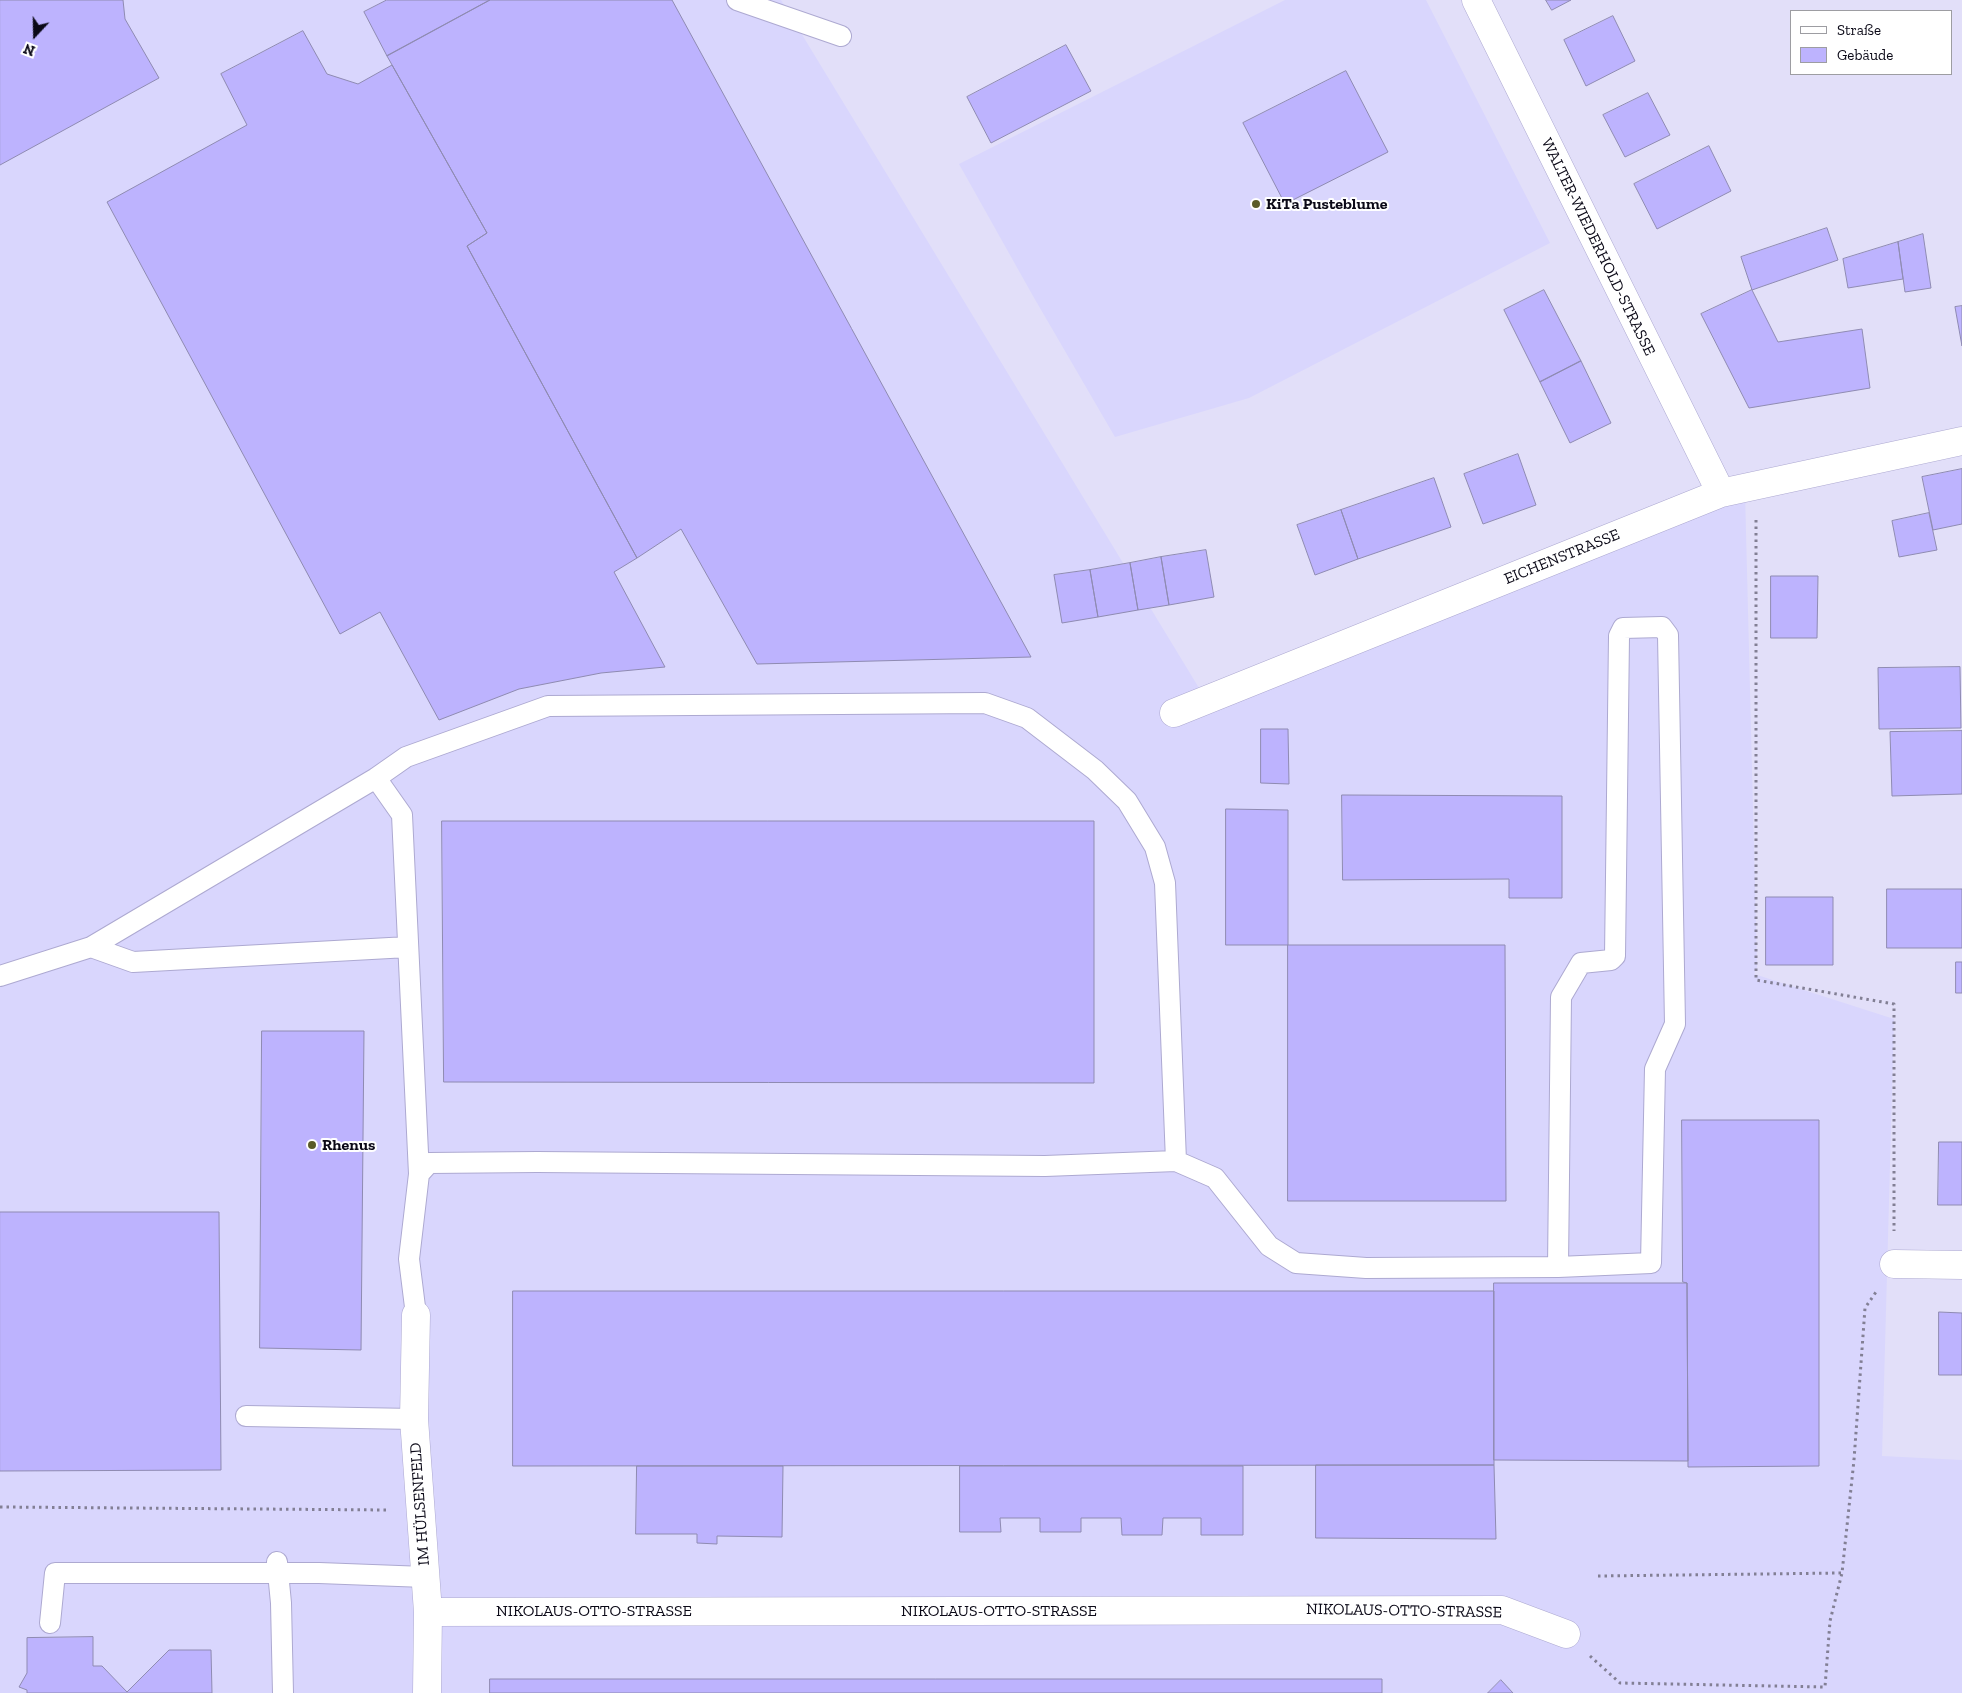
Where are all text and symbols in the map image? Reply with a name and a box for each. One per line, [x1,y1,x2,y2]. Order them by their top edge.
north arrow [10,10,60,60]
legend [1790,10,1952,75]
text: Straße [1837,21,1881,39]
text: N [21,40,37,59]
text: Gebäude [1837,46,1893,64]
street label: WALTER-WIEDERHOLD-STRASSE [1537,135,1659,359]
place label: KiTa Pusteblume [1266,194,1388,214]
marker: KiTa Pusteblume [1250,198,1262,210]
street label: EICHENSTRASSE [1501,525,1623,589]
place label: Rhenus [322,1135,375,1155]
marker: Rhenus [306,1139,318,1151]
street label: IM HÜLSENFELD [406,1442,434,1566]
street label: NIKOLAUS-OTTO-STRASSE [1306,1600,1502,1622]
street label: NIKOLAUS-OTTO-STRASSE [496,1601,692,1621]
street label: NIKOLAUS-OTTO-STRASSE [901,1601,1097,1621]

